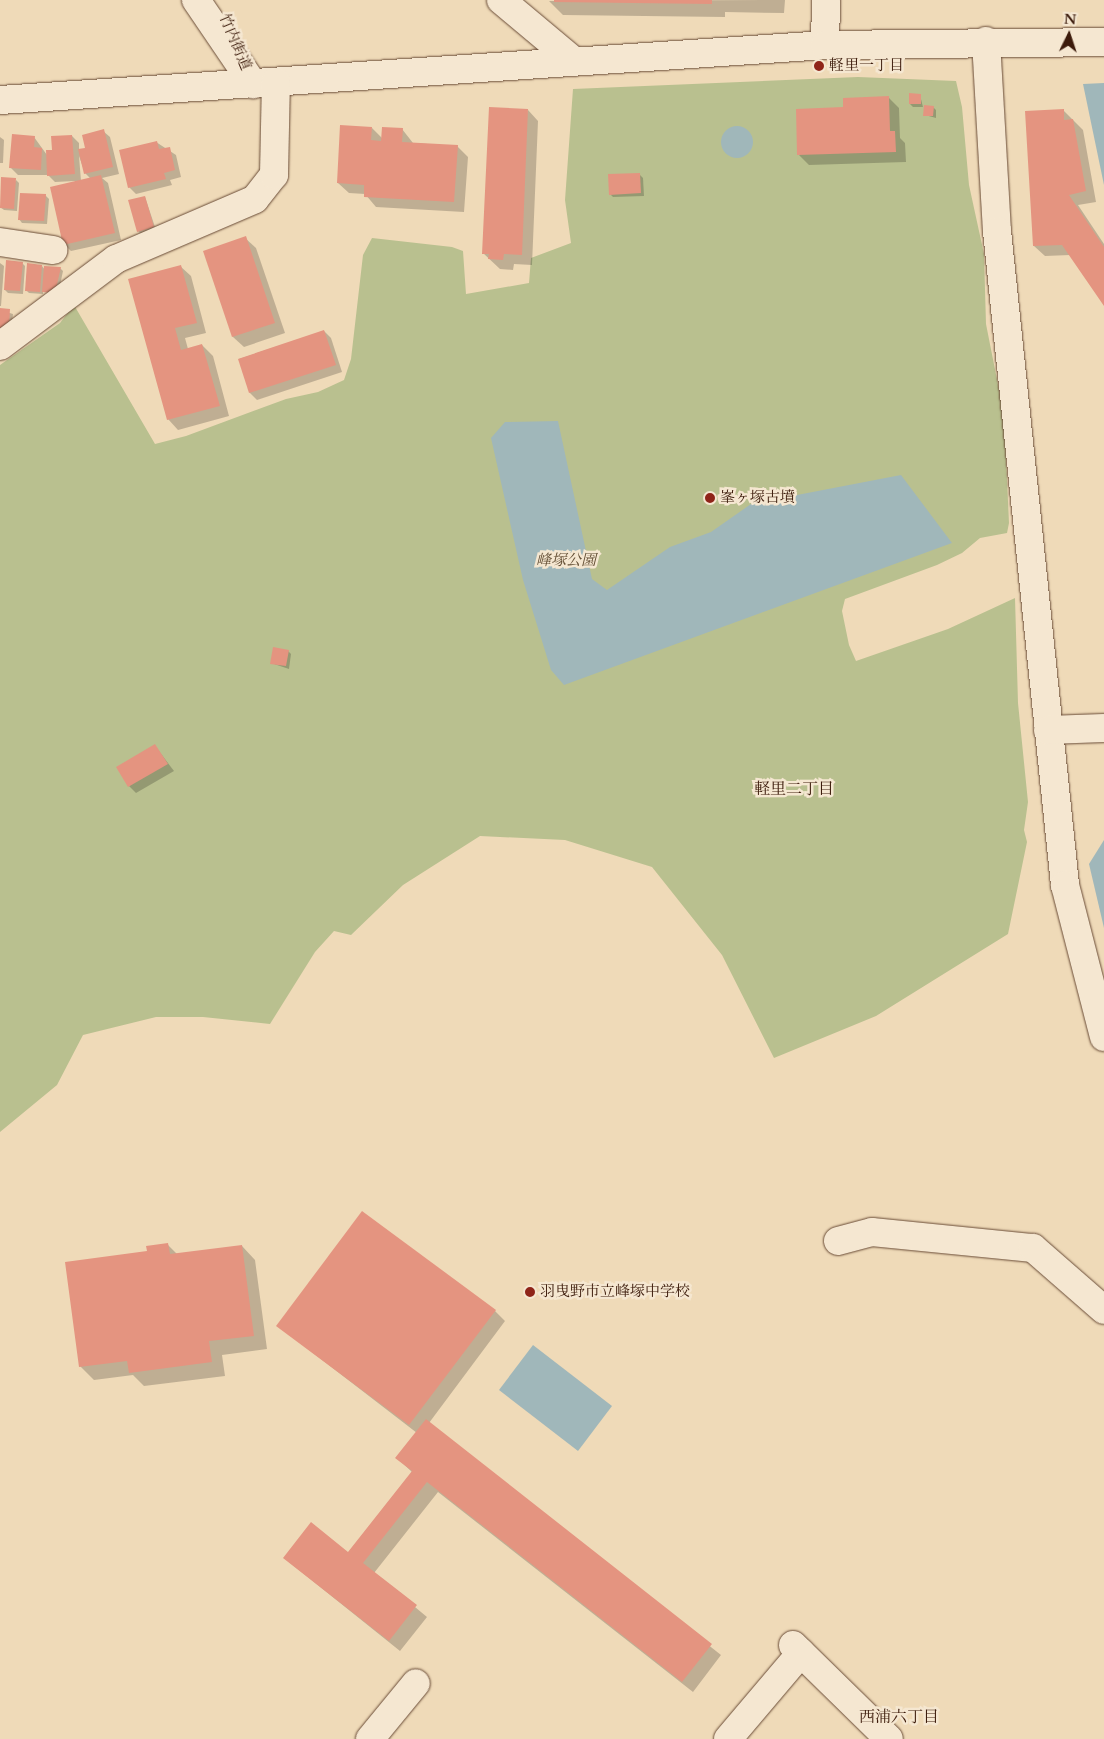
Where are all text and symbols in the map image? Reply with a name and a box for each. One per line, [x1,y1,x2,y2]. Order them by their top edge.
north arrow [1044,10,1094,60]
text: N [1063,10,1077,29]
street label: 竹内街道 [215,11,255,73]
place label: 軽里一丁目 [829,57,904,75]
marker: 軽里一丁目 [813,60,825,72]
place label: 峯ヶ塚古墳 [720,489,795,507]
marker: 峯ヶ塚古墳 [704,492,716,504]
park label: 峰塚公園 [536,552,596,570]
district label: 軽里二丁目 [754,779,834,799]
place label: 羽曳野市立峰塚中学校 [540,1283,690,1301]
marker: 羽曳野市立峰塚中学校 [524,1286,536,1298]
district label: 西浦六丁目 [859,1707,939,1727]

